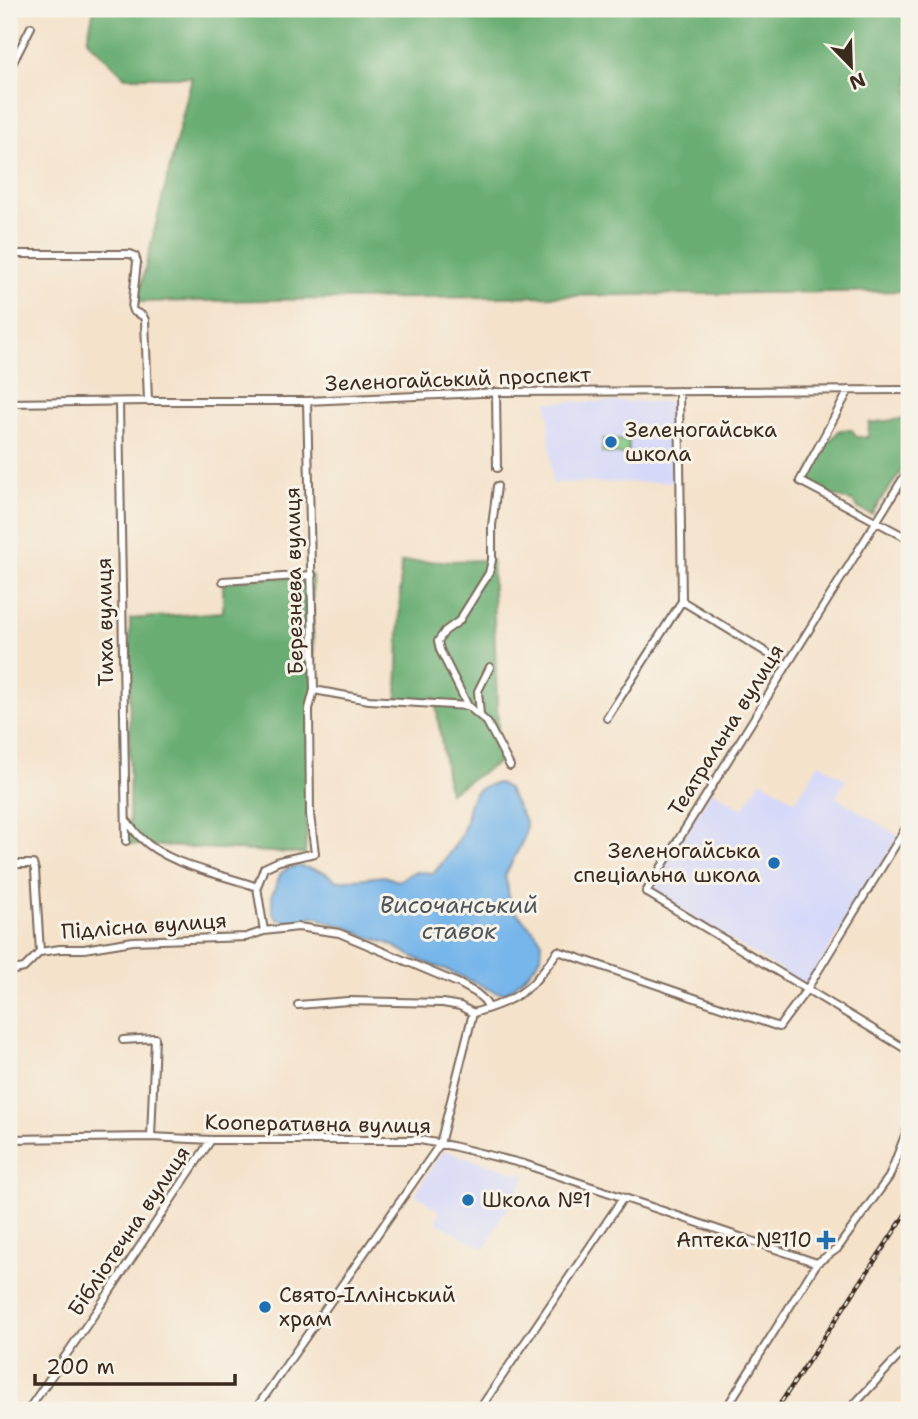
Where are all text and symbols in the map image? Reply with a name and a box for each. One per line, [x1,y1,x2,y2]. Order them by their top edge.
north arrow [816,32,886,102]
text: N [846,67,869,96]
street label: Зеленогайський проспект [325,360,592,398]
place label: Зеленогайська школа [625,416,777,468]
marker: Зеленогайська школа [603,434,619,450]
street label: Березнева вулиця [278,487,310,675]
street label: Тиха вулиця [90,557,120,687]
street label: Театральна вулиця [662,639,790,821]
place label: Зеленогайська спеціальна школа [573,837,760,889]
marker: Зеленогайська спеціальна школа [766,855,782,871]
water label: Височанський ставок [380,890,538,946]
street label: Підлісна вулиця [60,906,228,946]
street label: Кооперативна вулиця [204,1108,432,1140]
street label: Бібліотечна вулиця [62,1140,196,1322]
place label: Школа №1 [482,1186,591,1214]
marker: Школа №1 [460,1192,476,1208]
place label: Аптека №110 [676,1226,812,1254]
marker: Аптека №110 [818,1232,834,1248]
place label: Свято-Іллінський храм [279,1281,456,1333]
marker: Свято-Іллінський храм [257,1299,273,1315]
scale bar [35,1342,234,1386]
text: 200 m [46,1353,115,1381]

